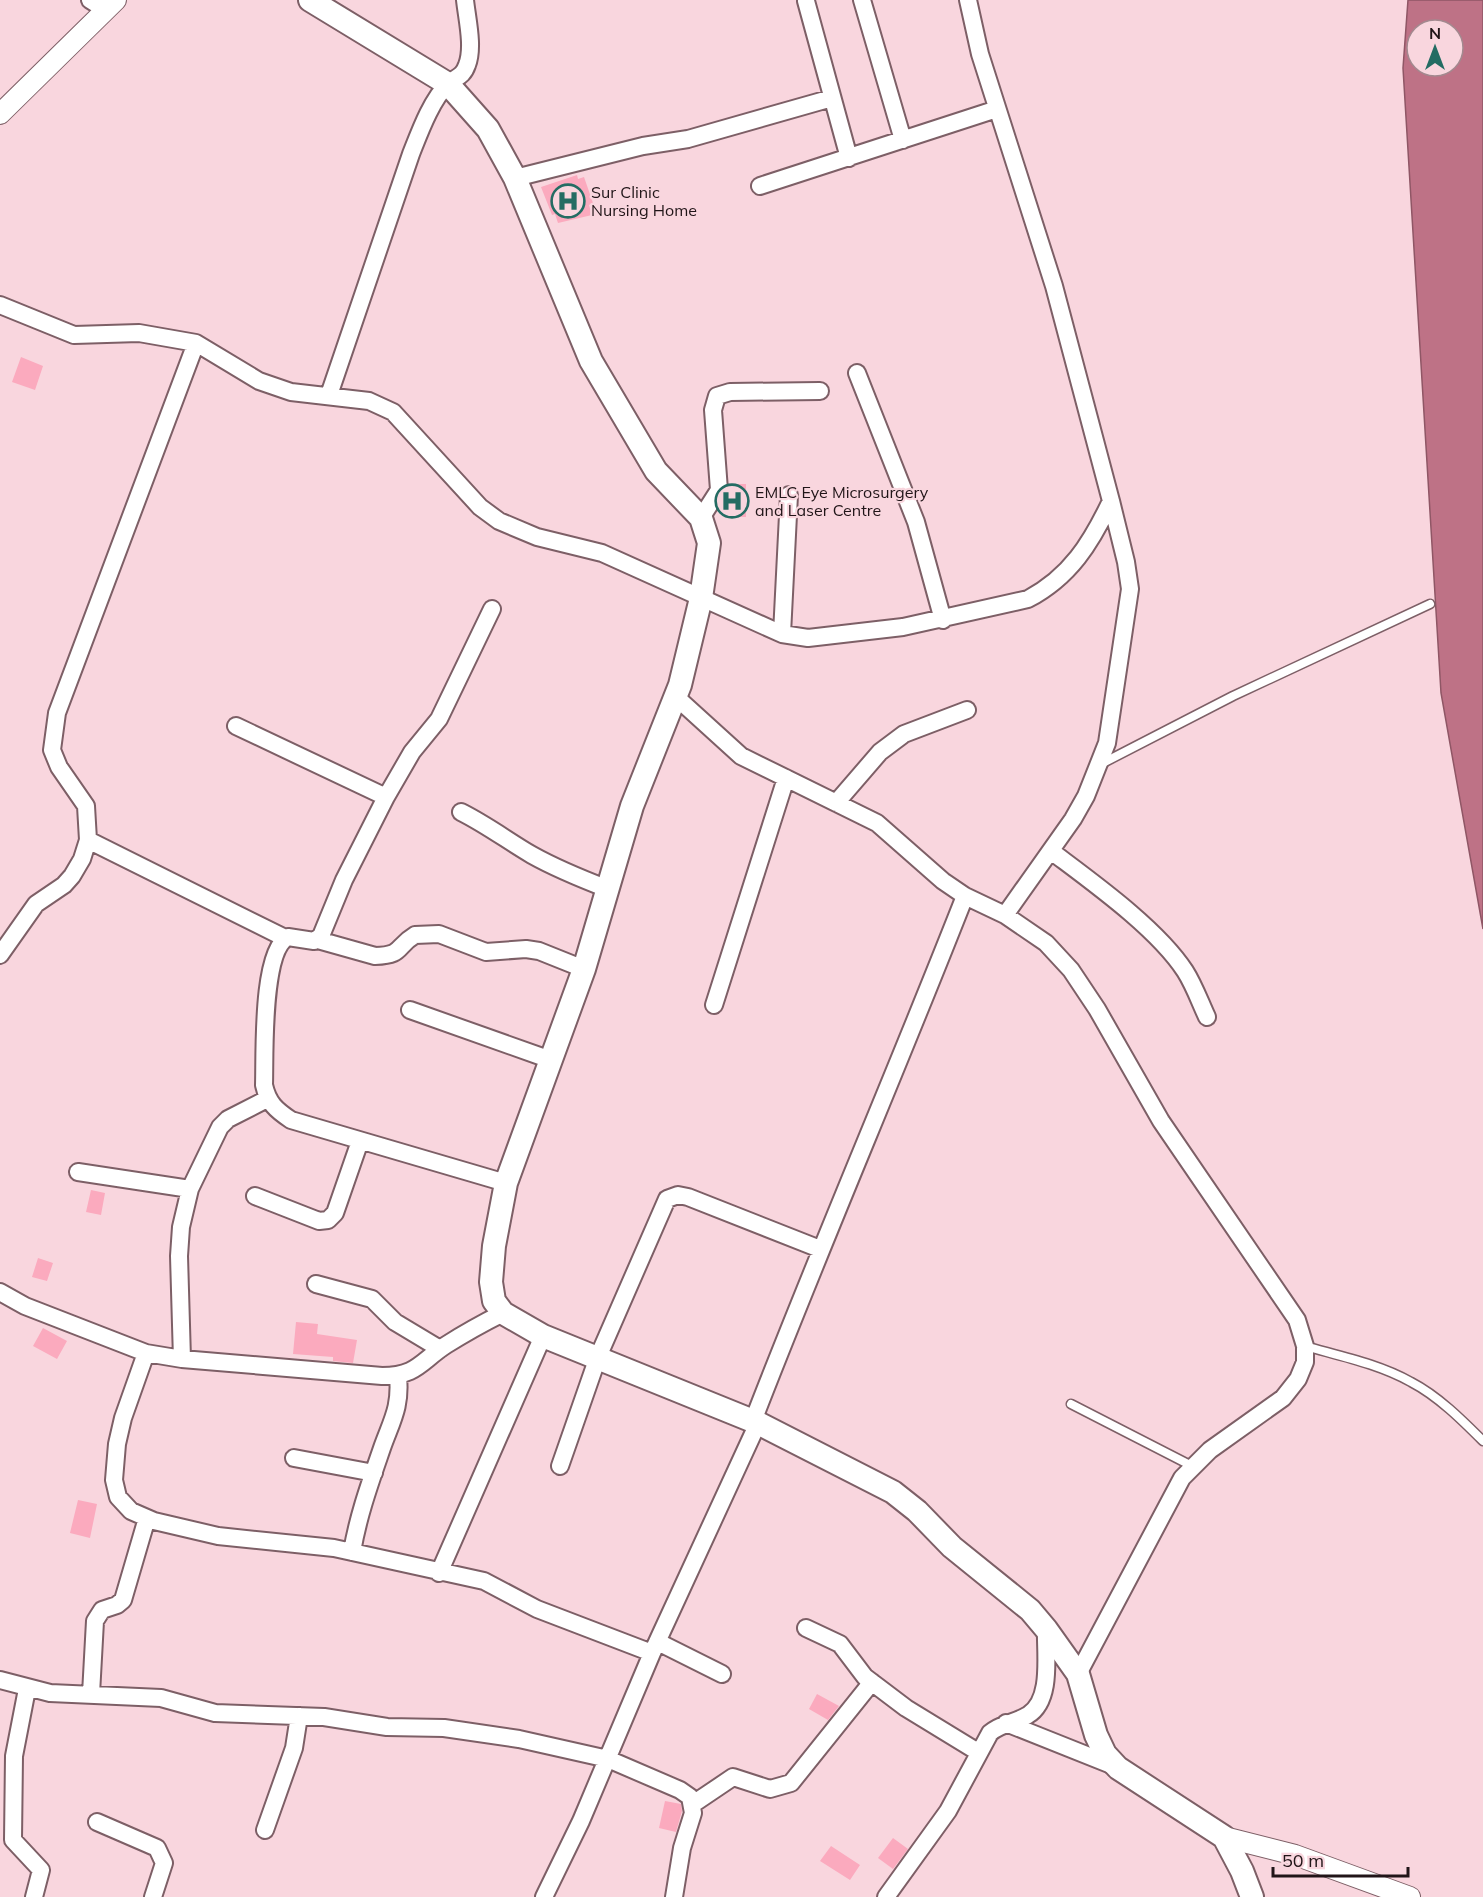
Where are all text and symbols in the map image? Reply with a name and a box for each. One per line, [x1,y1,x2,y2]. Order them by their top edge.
north arrow [1405,18,1465,78]
text: N [1429,23,1441,43]
place label: Sur Clinic Nursing Home [591,182,697,220]
hospital icon: Sur Clinic Nursing Home [550,183,586,219]
place label: EMLC Eye Microsurgery and Laser Centre [755,482,929,520]
hospital icon: EMLC Eye Microsurgery and Laser Centre [714,483,750,519]
scale bar [1273,1840,1408,1878]
text: 50 m [1282,1849,1324,1872]

